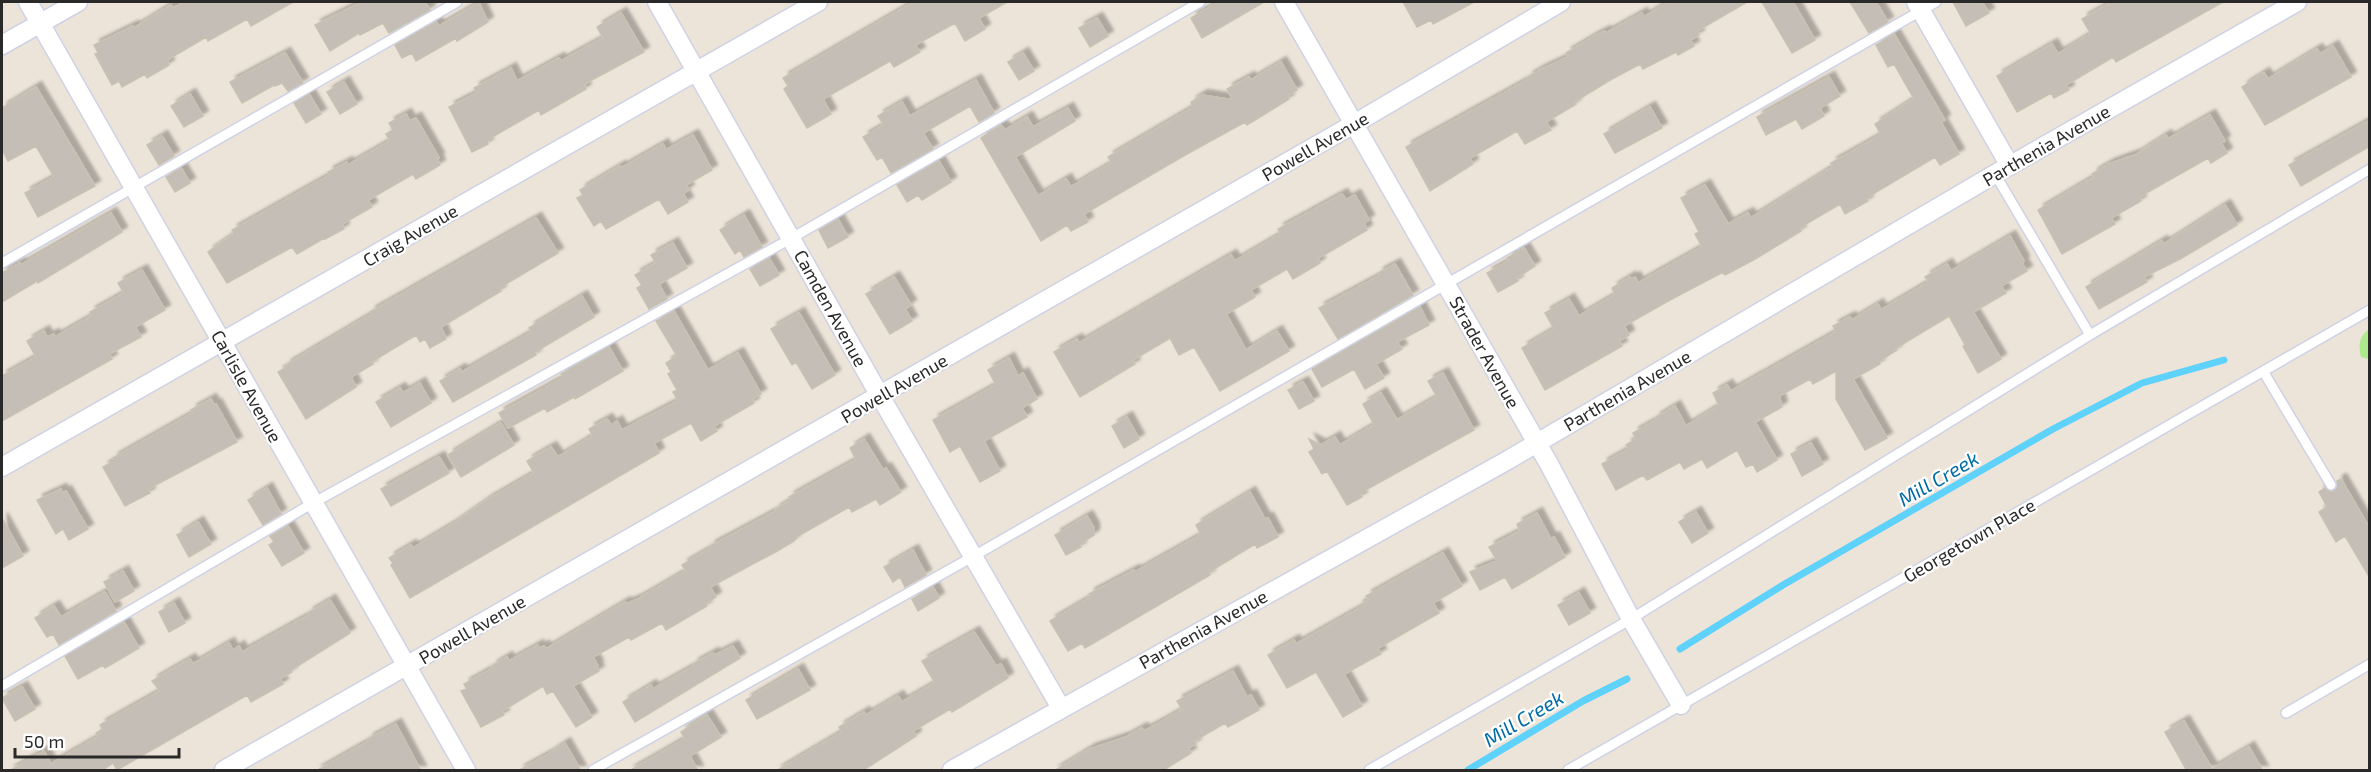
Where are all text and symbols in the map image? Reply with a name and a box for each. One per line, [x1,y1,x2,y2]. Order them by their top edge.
street label: Parthenia Avenue [1978,100,2114,190]
street label: Powell Avenue [1258,107,1372,185]
street label: Craig Avenue [359,199,461,271]
street label: Camden Avenue [790,246,872,370]
street label: Strader Avenue [1445,292,1525,412]
street label: Carlisle Avenue [207,326,287,446]
street label: Parthenia Avenue [1559,345,1695,435]
street label: Powell Avenue [837,349,951,427]
water label: Mill Creek [1893,445,1983,511]
street label: Georgetown Place [1899,493,2039,587]
street label: Parthenia Avenue [1135,585,1271,673]
street label: Powell Avenue [415,590,529,668]
water label: Mill Creek [1479,685,1567,751]
scale bar [15,721,178,759]
text: 50 m [24,730,64,752]

